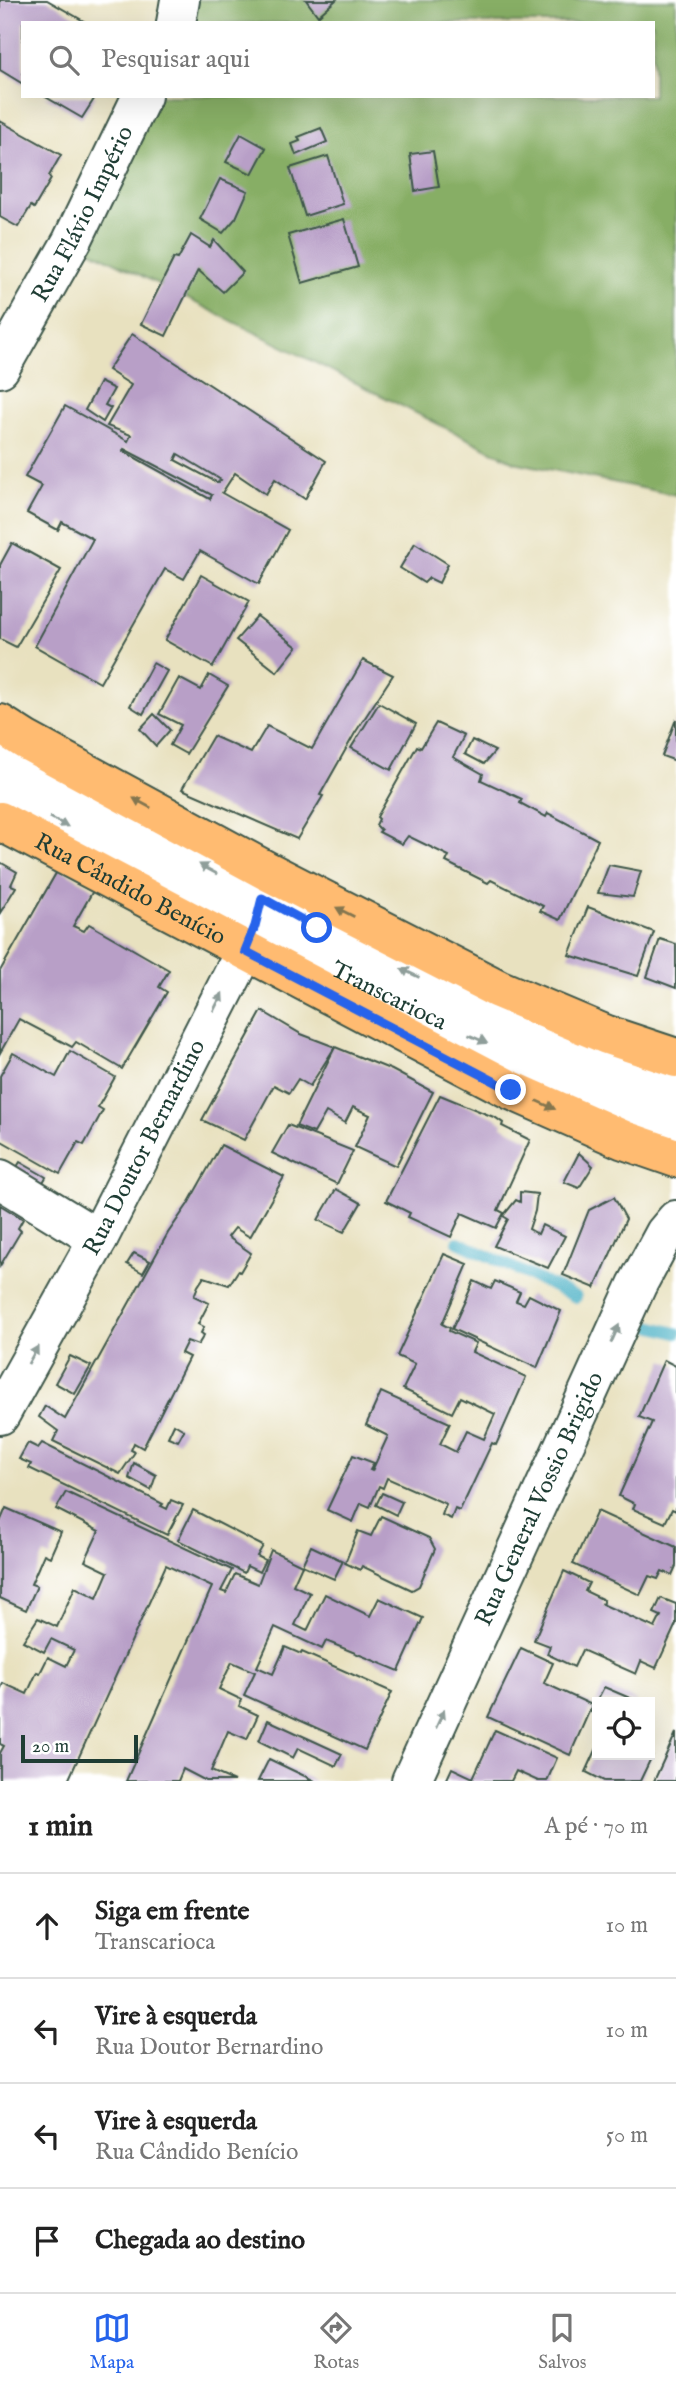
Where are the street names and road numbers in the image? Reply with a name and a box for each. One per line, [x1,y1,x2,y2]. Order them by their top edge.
street label: Rua Flávio Império [25,121,141,308]
street label: Rua Cândido Benício [29,826,231,953]
street label: Transcarioca [326,954,452,1038]
street label: Rua Doutor Bernardino [76,1034,213,1261]
street label: Rua General Vossio Brigido [468,1367,611,1631]

